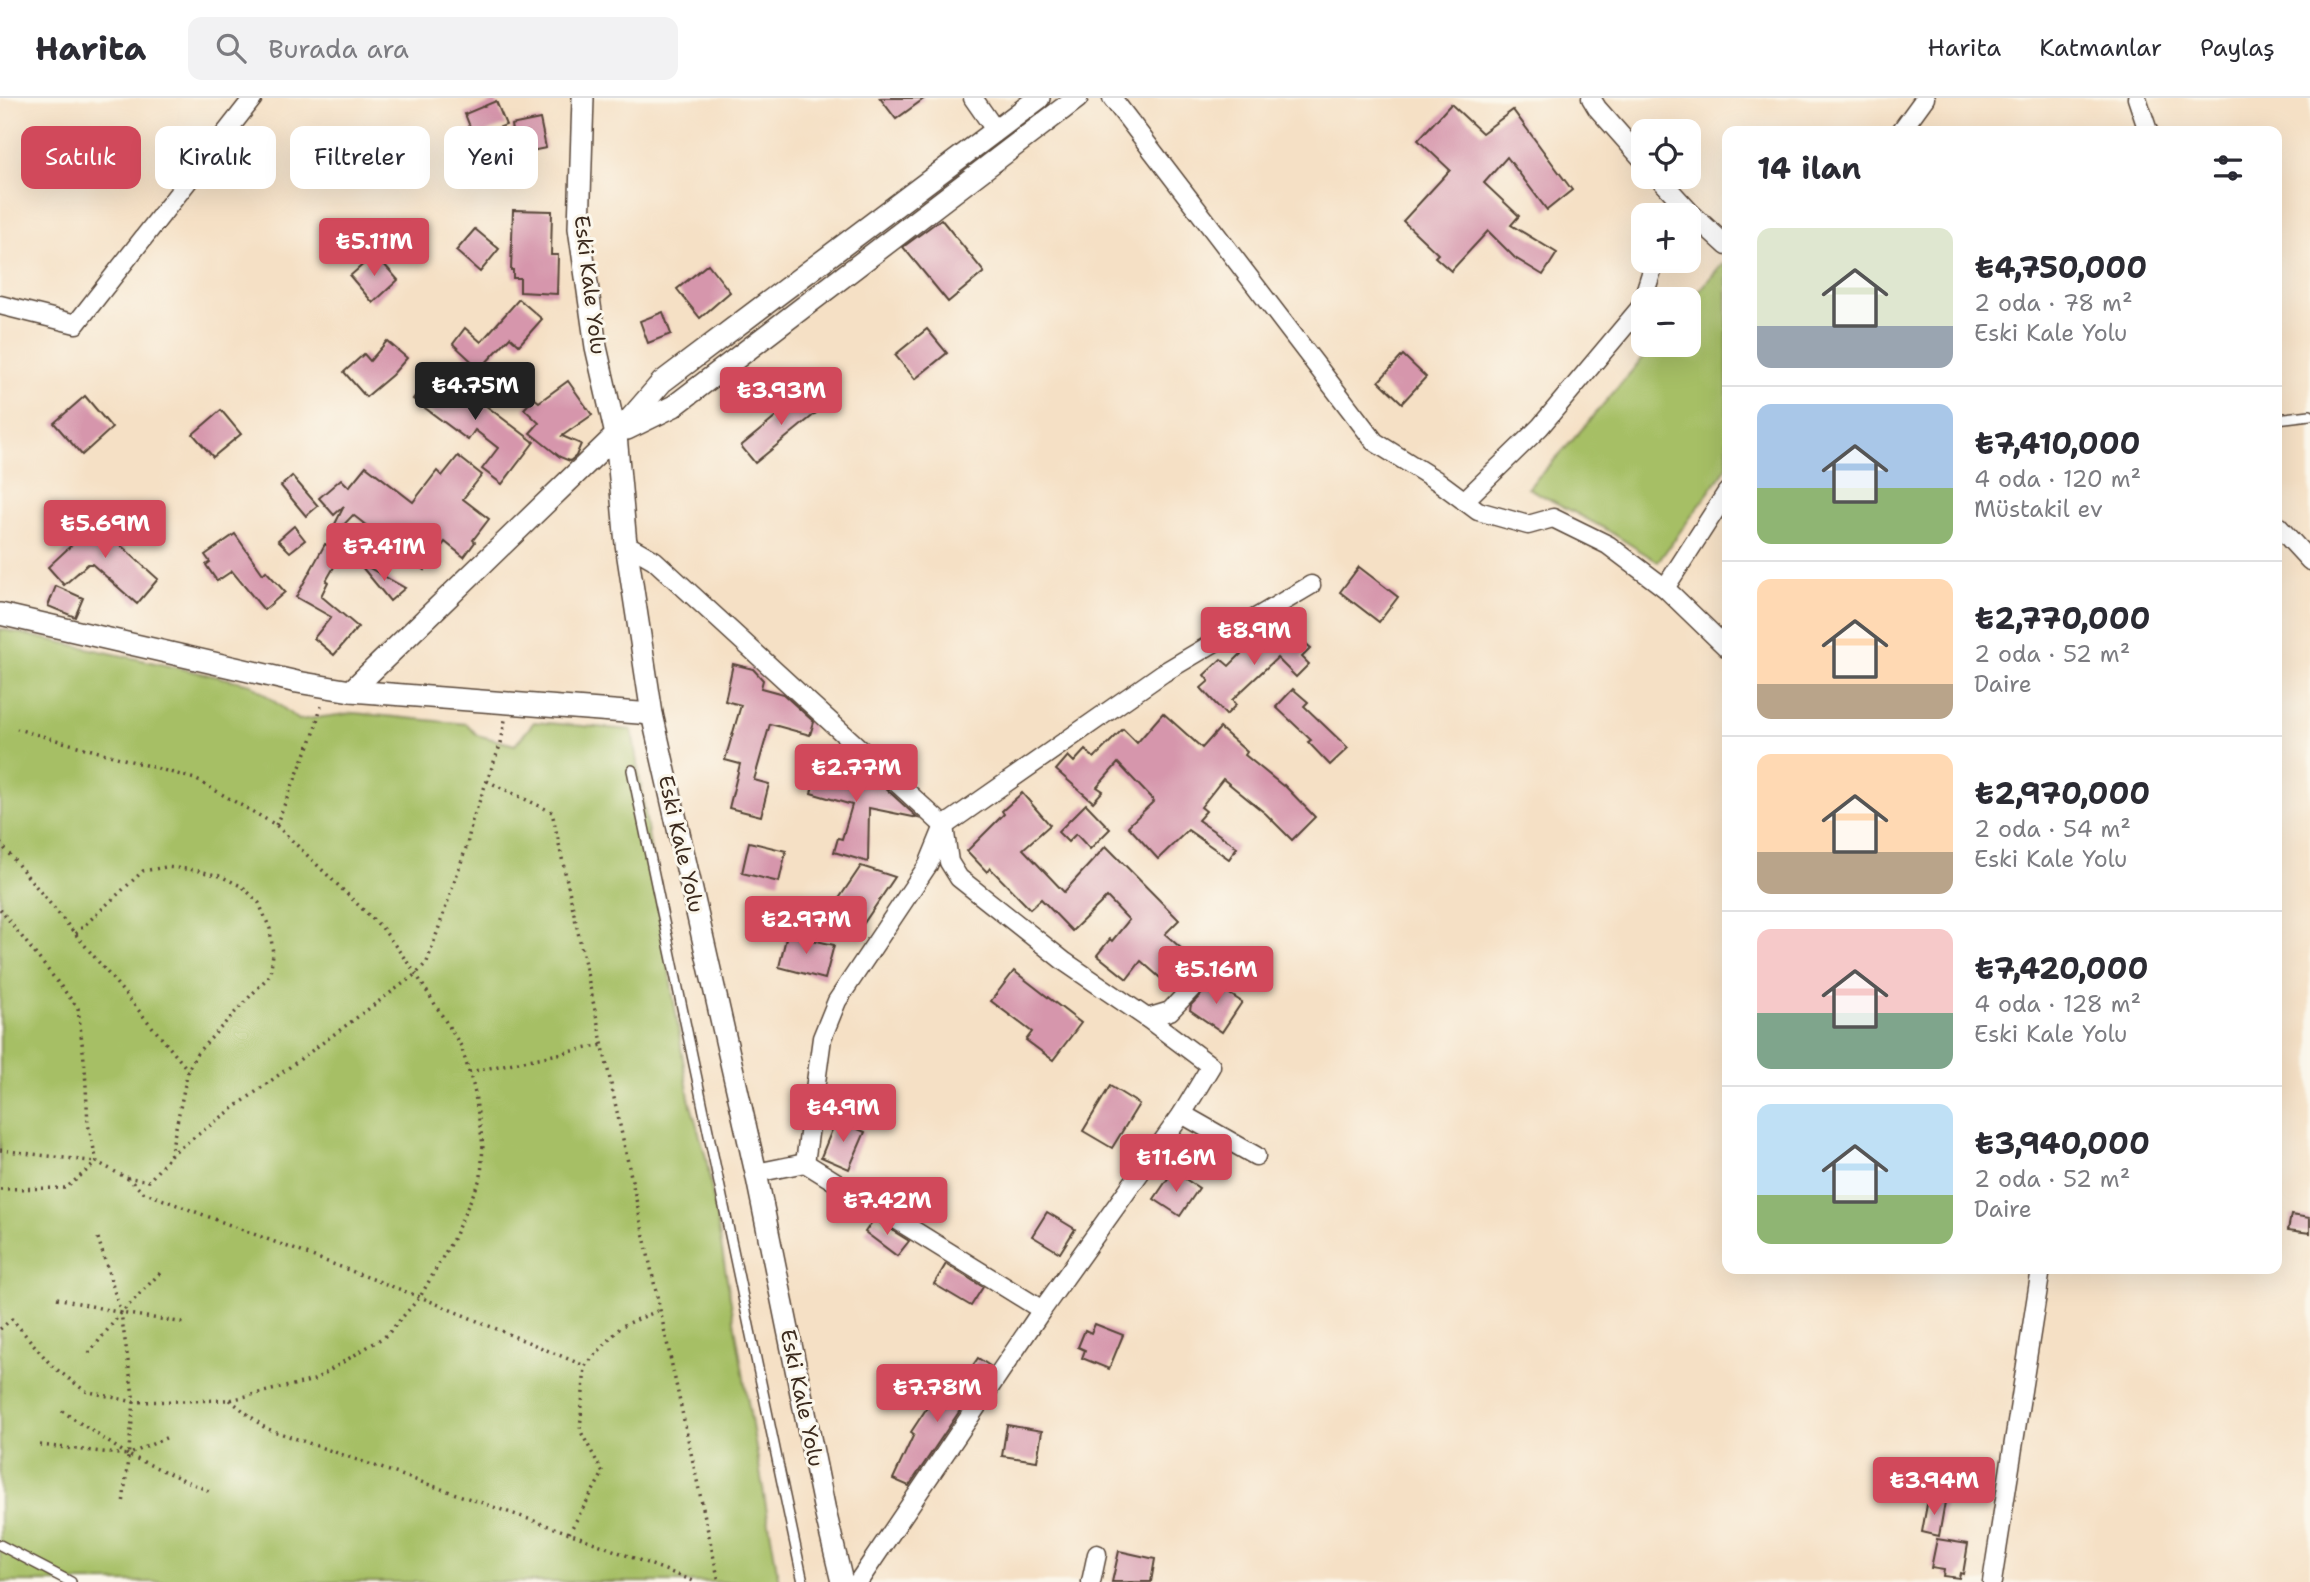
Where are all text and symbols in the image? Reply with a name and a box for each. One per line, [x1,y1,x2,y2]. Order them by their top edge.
search box [188,17,678,80]
text: Harita [35,26,146,71]
icon: search [212,29,250,67]
text: Burada ara [268,31,409,66]
text: Harita [1928,32,2001,64]
text: Katmanlar [2039,32,2162,64]
text: Paylaş [2200,32,2275,64]
map controls [1631,119,1701,357]
button: locate [1631,119,1701,189]
chip: Satılık [21,126,141,189]
chip: Kiralık [155,126,276,189]
chip: Filtreler [290,126,430,189]
chip: Yeni [444,126,538,189]
text: 14 ilan [1757,148,1861,189]
icon: filters [2209,149,2247,187]
button: + [1631,203,1701,273]
street label: Eski Kale Yolu [568,214,612,356]
pin: ₺5.11M [317,218,431,278]
text: ₺5.11M [335,226,413,256]
text: ₺4,750,000 [1974,247,2147,288]
icon: home [1813,256,1897,340]
button: − [1631,287,1701,357]
text: 2 oda · 78 m² [1974,288,2133,318]
text: Eski Kale Yolu [1974,318,2127,348]
pin: ₺4.75M [418,362,532,422]
pin: ₺3.93M [724,368,838,427]
text: ₺4.75M [431,370,519,400]
text: ₺3.93M [736,375,826,405]
text: ₺7,410,000 [1974,423,2141,464]
icon: home [1813,432,1897,516]
text: 4 oda · 120 m² [1974,464,2141,494]
text: Müstakil ev [1974,494,2103,524]
pin: ₺5.69M [48,500,162,560]
text: ₺5.69M [60,508,150,538]
pin: ₺7.41M [327,524,441,583]
text: ₺7.41M [342,531,426,561]
text: ₺2,770,000 [1974,598,2151,639]
icon: home [1813,607,1897,691]
pin: ₺8.9M [1205,608,1303,667]
text: ₺8.9M [1217,615,1291,645]
text: 2 oda · 52 m² [1974,639,2130,669]
text: Daire [1974,669,2032,699]
pin: ₺2.77M [799,744,913,804]
text: ₺2.77M [811,752,901,782]
street label: Eski Kale Yolu [652,773,710,915]
text: ₺2,970,000 [1974,773,2150,814]
icon: home [1813,782,1897,866]
text: 2 oda · 54 m² [1974,814,2131,844]
text: Eski Kale Yolu [1974,844,2127,874]
pin: ₺2.97M [749,896,863,956]
text: ₺2.97M [761,904,851,934]
pin: ₺5.16M [1159,946,1273,1006]
text: ₺7,420,000 [1974,948,2148,989]
text: ₺5.16M [1174,954,1258,984]
icon: home [1813,957,1897,1041]
text: 4 oda · 128 m² [1974,989,2141,1019]
text: Eski Kale Yolu [1974,1019,2127,1049]
pin: ₺4.9M [794,1084,892,1144]
text: ₺4.9M [806,1092,880,1122]
text: ₺3,940,000 [1974,1123,2150,1164]
icon: home [1813,1132,1897,1216]
pin: ₺11.6M [1119,1134,1233,1194]
text: ₺11.6M [1136,1142,1216,1172]
text: 2 oda · 52 m² [1974,1164,2130,1194]
pin: ₺7.42M [830,1178,944,1237]
text: ₺7.42M [842,1185,932,1215]
text: Daire [1974,1194,2032,1224]
street label: Eski Kale Yolu [774,1327,830,1469]
pin: ₺7.78M [880,1364,994,1424]
text: ₺7.78M [892,1372,982,1402]
pin: ₺3.94M [1877,1458,1991,1517]
text: ₺3.94M [1889,1465,1979,1495]

